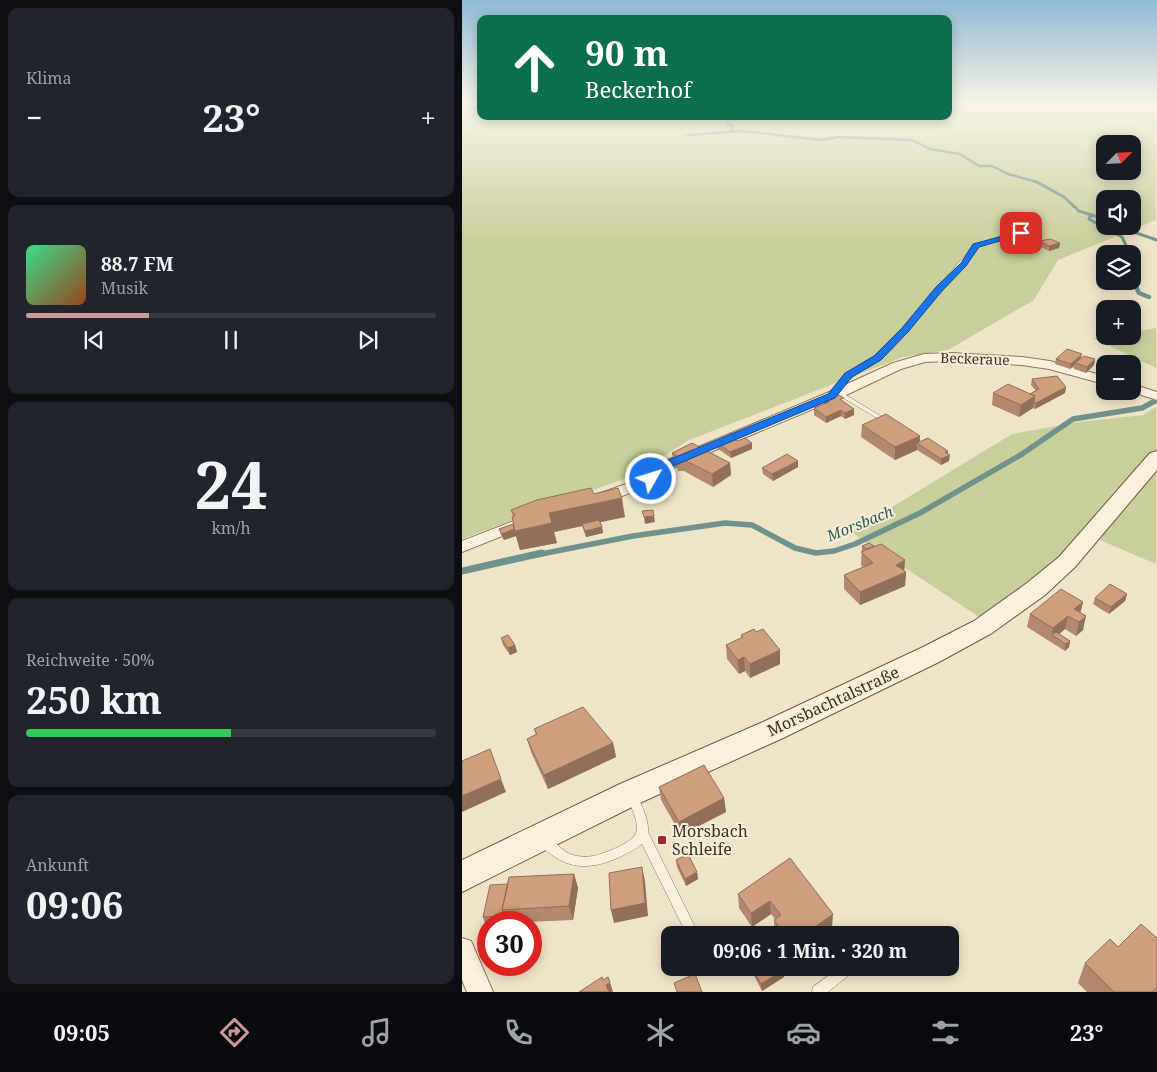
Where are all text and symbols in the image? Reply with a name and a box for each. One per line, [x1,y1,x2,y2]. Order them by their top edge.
text: 90 m [585,29,668,76]
icon: ahead [502,35,567,100]
text: Klima [26,67,71,89]
text: Beckerhof [585,74,691,104]
text: 23° [202,91,260,143]
text: − [26,98,42,136]
text: + [420,98,436,136]
north arrow [1096,135,1141,180]
map controls [1096,135,1141,400]
button: sound [1096,190,1141,235]
pin [1000,212,1042,254]
icon: arrive [1007,219,1035,247]
button: layers [1096,245,1141,290]
text: 88.7 FM [101,251,174,277]
text: Musik [101,277,148,299]
button: + [1096,300,1141,345]
icon: previous [80,326,108,354]
icon: pause [217,326,245,354]
icon: next [354,326,382,354]
street label: Beckeraue [940,348,1010,369]
button: − [1096,355,1141,400]
text: 24 [194,440,268,528]
position arrow [624,452,676,504]
water label: Morsbach [822,501,896,546]
text: km/h [211,517,251,539]
text: Reichweite · 50% [26,649,154,671]
street label: Morsbachtalstraße [763,661,903,741]
text: 250 km [26,673,162,725]
place label: Morsbach Schleife [672,820,748,860]
marker: Morsbach Schleife [656,834,668,846]
text: Ankunft [26,854,89,876]
text: 09:06 [26,878,123,930]
speed limit sign: 30 [477,911,542,976]
text: 09:06 · 1 Min. · 320 m [713,938,907,964]
icon: directions [217,1015,252,1050]
icon: music [359,1015,394,1050]
icon: phone [501,1015,536,1050]
icon: climate [643,1015,678,1050]
icon: car [786,1015,821,1050]
icon: filters [928,1015,963,1050]
text: 09:05 [54,1017,110,1047]
text: 23° [1070,1017,1103,1047]

